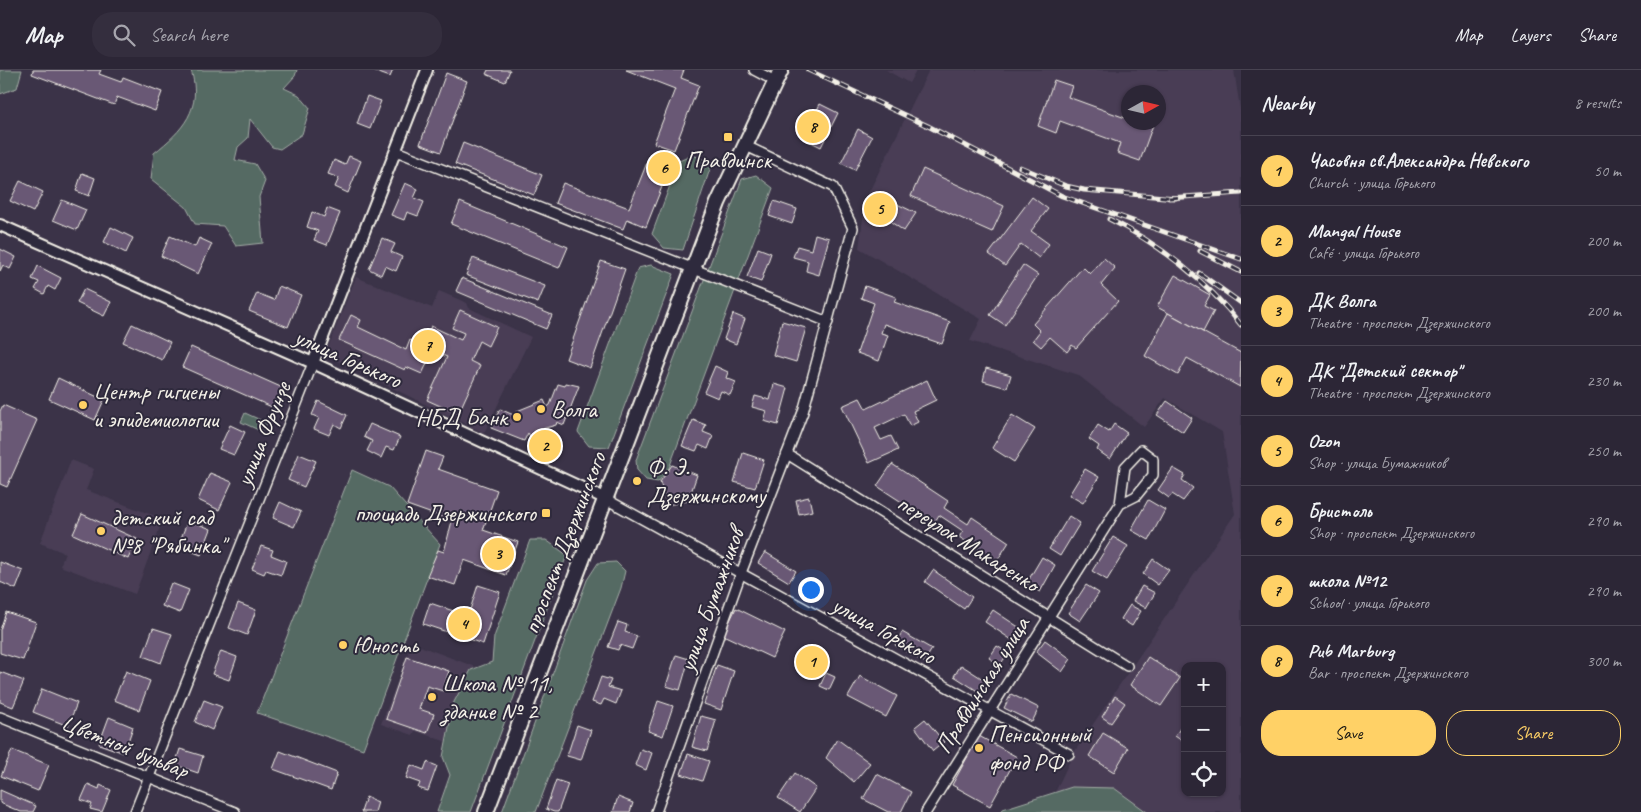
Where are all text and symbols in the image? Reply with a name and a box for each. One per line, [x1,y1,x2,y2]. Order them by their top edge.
search box [92,12,442,57]
text: Map [25,20,62,50]
icon: search [110,21,138,49]
text: Search here [150,23,228,47]
text: Map [1455,24,1483,46]
text: Layers [1511,24,1550,46]
text: Share [1578,24,1616,46]
north arrow [1121,85,1166,130]
text: Nearby [1261,90,1314,116]
text: 8 results [1574,93,1621,113]
pin: 8 [797,108,829,146]
marker: Правдинск [722,131,734,143]
place label: Правдинск [685,145,774,175]
pin: 6 [648,149,680,187]
text: Часовня св.Александра Невского [1308,149,1529,173]
text: 1 [1273,161,1281,181]
text: 50 m [1594,161,1621,181]
text: Church · улица Горького [1308,173,1435,193]
pin: 5 [864,190,896,228]
text: Mangal House [1308,219,1400,243]
text: 2 [1273,231,1281,251]
text: 200 m [1587,231,1621,251]
text: Café · улица Горького [1308,243,1419,263]
text: ДК Волга [1308,289,1376,313]
text: 3 [1273,301,1281,321]
text: 200 m [1587,301,1621,321]
text: Theatre · проспект Дзержинского [1308,313,1490,333]
street label: улица Горького [288,320,407,395]
pin: 7 [412,327,444,365]
text: ДК "Детский сектор" [1308,359,1461,383]
text: 4 [1273,371,1281,391]
text: 230 m [1587,371,1621,391]
street label: улица Фрунзе [228,375,298,492]
place label: Центр гигиены и эпидемиологии [93,376,221,434]
text: Theatre · проспект Дзержинского [1308,383,1490,403]
place label: Волга [551,394,598,424]
marker: Центр гигиены и эпидемиологии [77,399,89,411]
place label: НБД Банк [416,402,509,432]
marker: Волга [535,403,547,415]
marker: НБД Банк [511,411,523,423]
pin: 2 [529,427,561,465]
text: Ozon [1308,429,1340,453]
text: 5 [1274,441,1280,461]
text: 250 m [1587,441,1621,461]
street label: проспект Дзержинского [516,446,614,638]
place label: Ф. Э. Дзержинскому [647,452,767,511]
text: Shop · улица Бумажников [1308,453,1446,473]
marker: Ф. Э. Дзержинскому [631,475,643,487]
street label: переулок Макаренко [891,487,1047,600]
place label: площадь Дзержинского [355,498,538,528]
text: Бристоль [1308,499,1372,523]
place label: детский сад №8 "Рябинка" [111,502,230,560]
marker: площадь Дзержинского [540,507,552,519]
text: 6 [1273,511,1281,531]
text: 290 m [1587,511,1621,531]
street label: улица Бумажников [671,519,753,677]
text: Shop · проспект Дзержинского [1308,523,1474,543]
marker: детский сад №8 "Рябинка" [95,525,107,537]
pin: 3 [482,535,514,573]
text: школа №12 [1308,569,1386,593]
your location [798,577,824,603]
text: 7 [1273,581,1281,601]
text: 290 m [1587,581,1621,601]
street label: улица Горького [825,588,942,671]
text: School · улица Горького [1308,593,1429,613]
pin: 4 [448,605,480,643]
street label: Правдинская улица [928,610,1037,759]
place label: Юность [353,630,419,660]
marker: Юность [337,639,349,651]
text: Pub Marburg [1308,639,1394,663]
pin: 1 [796,643,828,681]
text: 8 [1273,651,1281,671]
text: 300 m [1587,651,1621,671]
map controls [1181,662,1226,797]
button: + [1181,662,1226,707]
text: Bar · проспект Дзержинского [1308,663,1468,683]
place label: Школа № 11, здание № 2 [439,668,553,727]
marker: Школа № 11, здание № 2 [426,691,438,703]
street label: Цветной бульвар [57,707,195,786]
button: − [1181,707,1226,752]
button: Save [1261,710,1436,756]
button: Share [1446,710,1621,756]
place label: Пенсионный фонд РФ [989,719,1093,777]
marker: Пенсионный фонд РФ [973,742,985,754]
button: locate [1181,752,1226,797]

